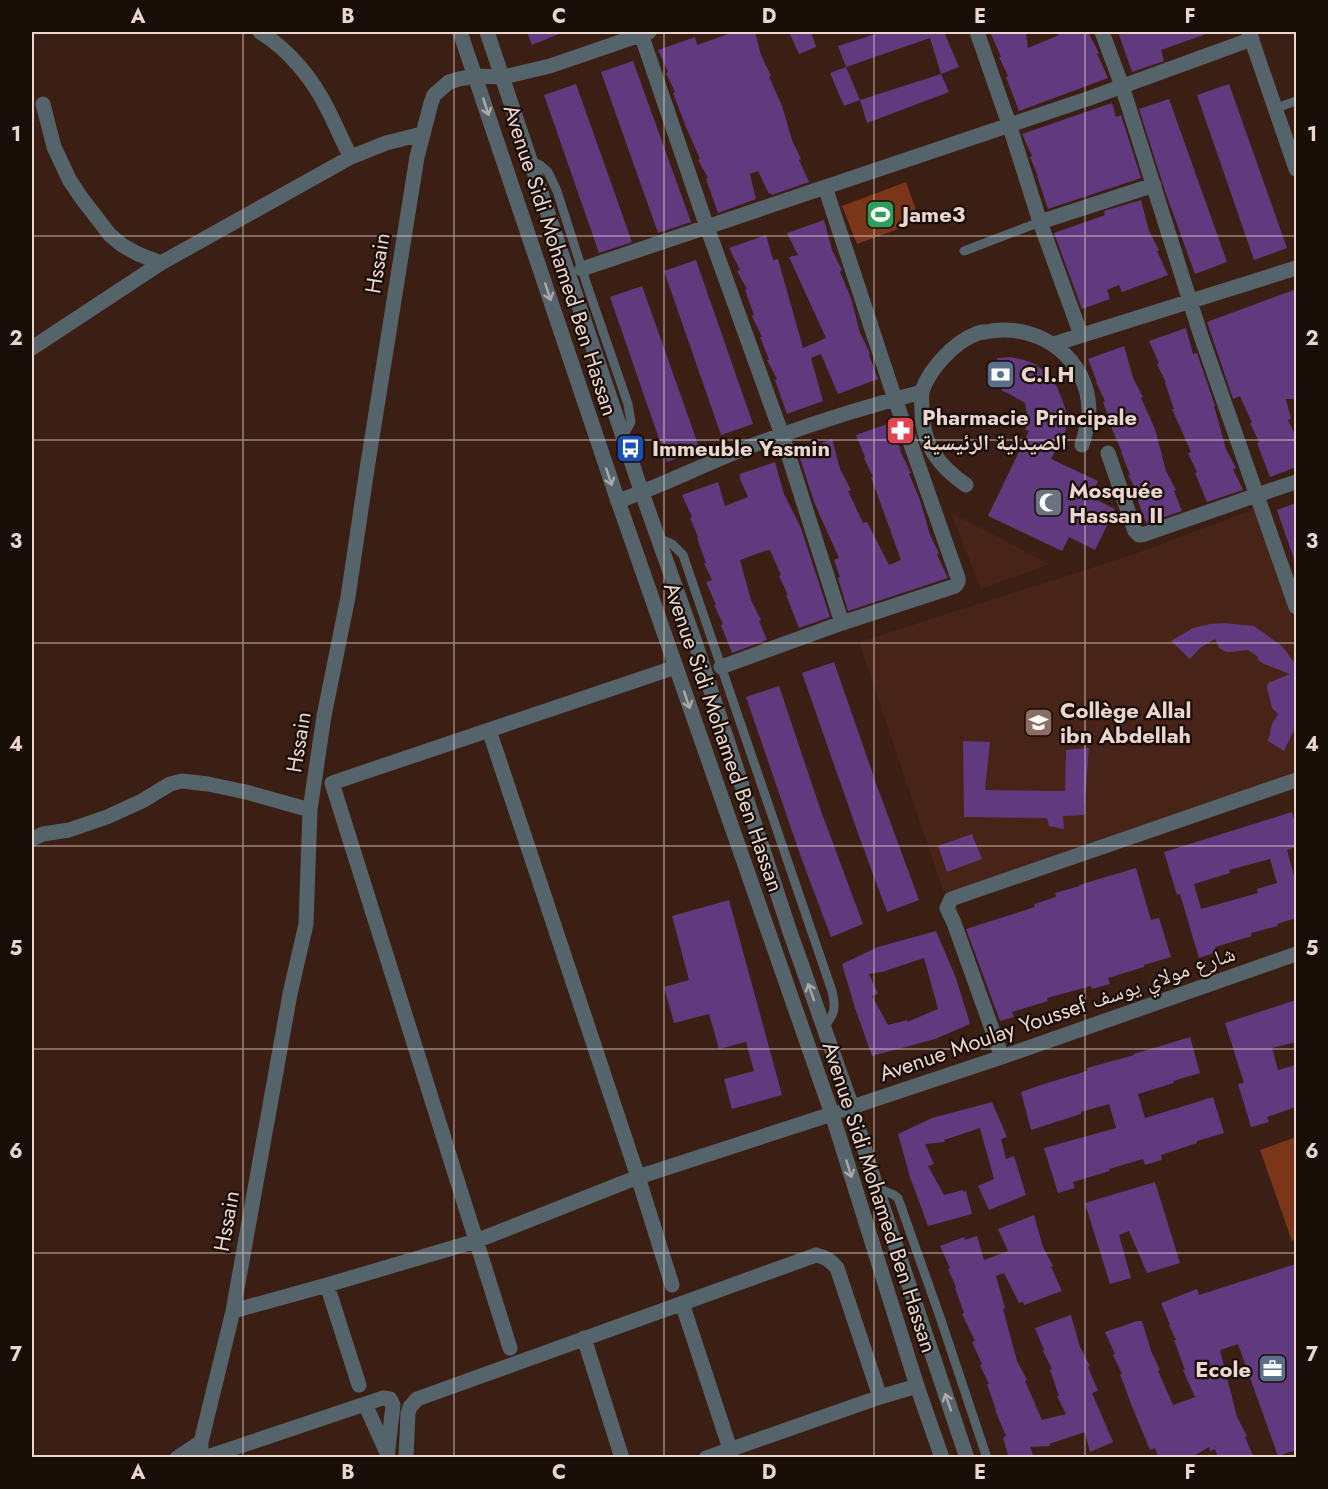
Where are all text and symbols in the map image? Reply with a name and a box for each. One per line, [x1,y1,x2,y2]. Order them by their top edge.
text: A [130,2,146,31]
text: B [341,2,355,31]
text: C [552,2,566,31]
text: D [762,2,776,31]
text: E [974,2,986,31]
text: F [1184,2,1196,31]
one-way arrow [481,97,492,116]
street label: Avenue Sidi Mohamed Ben Hassan [496,100,626,420]
text: 1 [11,120,21,149]
text: 1 [1307,120,1317,149]
sports icon: Jame3 [865,198,897,230]
place label: Jame3 [898,198,965,230]
street label: Hssain [356,230,398,296]
one-way arrow [543,282,554,301]
text: 2 [9,324,23,353]
text: 2 [1305,324,1319,353]
bank icon: C.I.H [984,358,1016,390]
place label: C.I.H [1021,358,1075,390]
place label: Pharmacie Principale الصيدلية الرئيسية [922,401,1137,458]
pharmacy icon: Pharmacie Principale الصيدلية الرئيسية [885,414,917,446]
bus stop icon: Immeuble Yasmin [615,432,647,464]
place label: Immeuble Yasmin [652,432,830,464]
one-way arrow [605,467,616,486]
place label: Mosquée Hassan II [1069,474,1163,531]
mosque icon: Mosquée Hassan II [1032,487,1064,519]
text: 3 [10,527,22,556]
text: 3 [1306,527,1318,556]
street label: Avenue Sidi Mohamed Ben Hassan [656,578,792,896]
one-way arrow [683,690,694,709]
place label: Collège Allal ibn Abdellah [1060,694,1191,751]
school or university icon: Collège Allal ibn Abdellah [1023,707,1055,739]
street label: Hssain [277,709,319,775]
text: 4 [9,730,23,759]
text: 4 [1305,730,1319,759]
text: 5 [10,934,23,963]
text: 5 [1306,934,1319,963]
street label: Avenue Moulay Youssef شارع مولاي يوسف [875,937,1240,1091]
one-way arrow [805,983,816,1002]
street label: Avenue Sidi Mohamed Ben Hassan [815,1037,945,1357]
text: 6 [9,1137,23,1166]
text: 6 [1305,1137,1319,1166]
one-way arrow [844,1159,855,1178]
street label: Hssain [205,1188,247,1254]
text: 7 [10,1340,23,1369]
text: 7 [1306,1340,1319,1369]
place label: Ecole [1195,1353,1251,1385]
office icon: Ecole [1256,1353,1288,1385]
one-way arrow [942,1393,953,1412]
text: A [130,1458,146,1487]
text: B [341,1458,355,1487]
text: C [552,1458,566,1487]
text: D [762,1458,776,1487]
text: E [974,1458,986,1487]
text: F [1184,1458,1196,1487]

